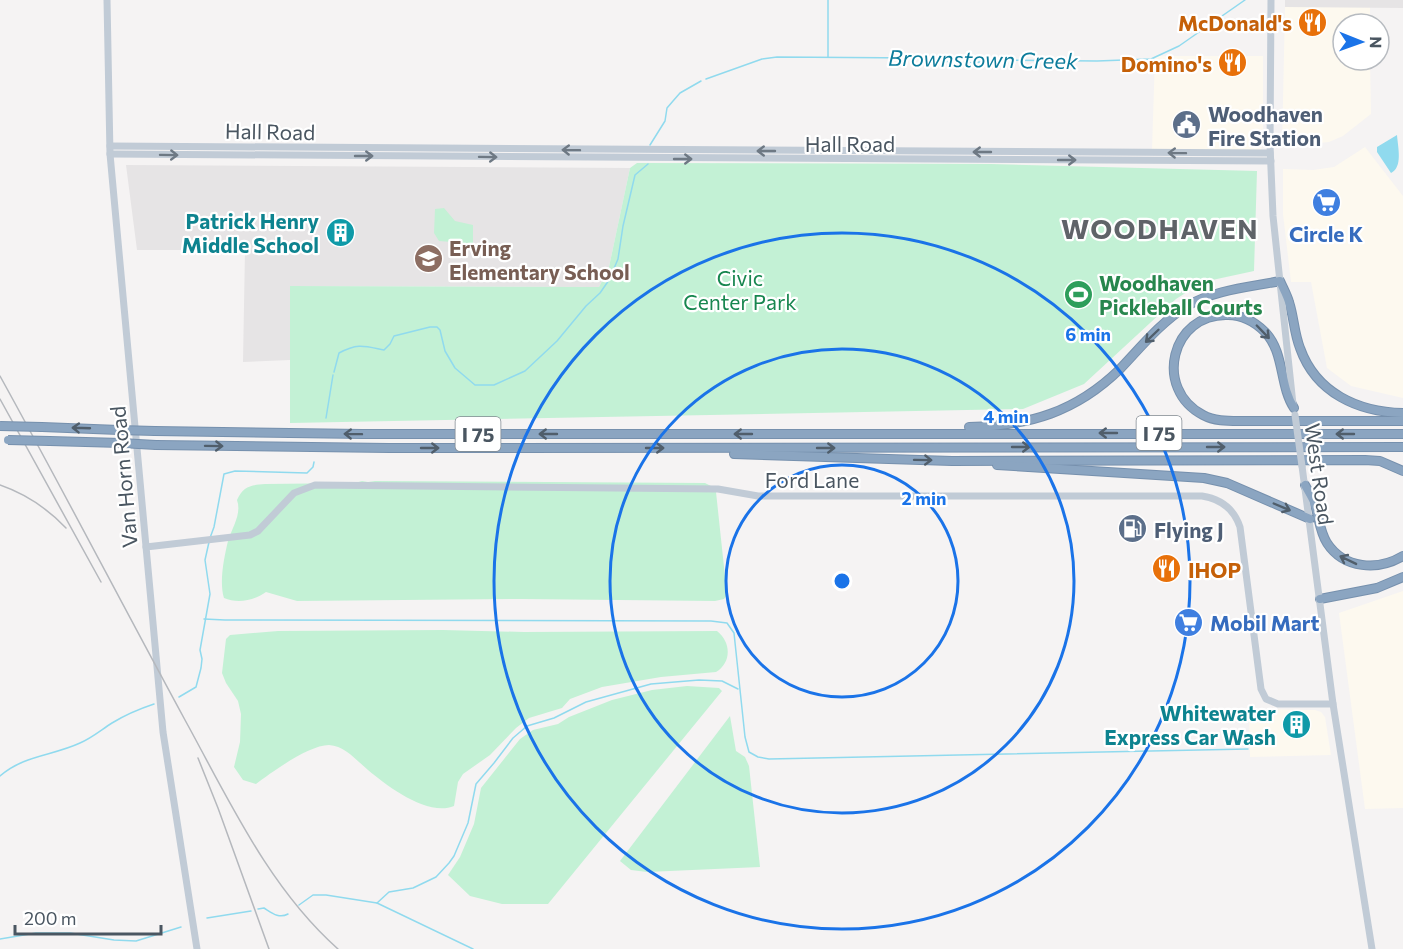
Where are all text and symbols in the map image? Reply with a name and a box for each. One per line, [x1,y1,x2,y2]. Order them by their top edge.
restaurant icon: McDonald's [1297,6,1329,38]
place label: McDonald's [1178,10,1292,35]
north arrow [1331,12,1391,72]
text: N [1367,36,1386,48]
water label: Brownstown Creek [888,44,1079,74]
restaurant icon: Domino's [1217,47,1249,79]
place label: Domino's [1121,51,1212,76]
place label: Woodhaven Fire Station [1208,101,1323,150]
public building icon: Woodhaven Fire Station [1171,109,1203,141]
street label: Hall Road [225,118,315,144]
street label: Hall Road [805,131,895,156]
one-way arrow [562,144,582,156]
one-way arrow [757,145,777,157]
one-way arrow [973,146,993,158]
one-way arrow [1168,147,1188,159]
one-way arrow [158,149,178,161]
one-way arrow [353,150,373,162]
one-way arrow [477,151,497,163]
one-way arrow [672,153,692,165]
one-way arrow [1056,154,1076,166]
supermarket icon: Circle K [1310,186,1342,218]
place label: Patrick Henry Middle School [182,208,319,257]
district label: WOODHAVEN [1061,212,1259,245]
building icon: Patrick Henry Middle School [324,216,356,248]
place label: Circle K [1289,221,1363,246]
place label: Erving Elementary School [449,235,630,284]
school or university icon: Erving Elementary School [412,243,444,275]
park label: Civic Center Park [683,265,797,314]
place label: Woodhaven Pickleball Courts [1099,270,1263,319]
sports icon: Woodhaven Pickleball Courts [1062,278,1094,310]
text: 6 min [1065,323,1111,345]
one-way arrow [1256,324,1270,339]
one-way arrow [1145,328,1160,343]
street label: Van Horn Road [104,405,142,549]
text: 4 min [983,405,1029,427]
road number: I 75 [1136,416,1182,450]
road number: I 75 [456,417,500,451]
street label: West Road [1301,422,1339,526]
one-way arrow [71,423,91,434]
one-way arrow [1098,427,1118,439]
one-way arrow [343,428,363,440]
one-way arrow [538,428,558,440]
one-way arrow [733,428,753,440]
one-way arrow [1335,428,1355,440]
one-way arrow [204,440,224,452]
one-way arrow [1011,441,1031,453]
one-way arrow [1206,441,1226,453]
one-way arrow [420,442,440,454]
one-way arrow [644,442,664,454]
one-way arrow [816,442,836,454]
one-way arrow [912,454,932,466]
street label: Ford Lane [765,467,859,492]
text: 2 min [902,487,946,509]
one-way arrow [1272,502,1291,513]
fuel station icon: Flying J [1117,513,1149,545]
place label: Flying J [1154,517,1224,542]
restaurant icon: IHOP [1151,553,1183,585]
one-way arrow [1339,553,1357,565]
place label: IHOP [1188,557,1241,582]
centre of rings [832,571,852,591]
supermarket icon: Mobil Mart [1173,606,1205,638]
place label: Mobil Mart [1210,610,1319,635]
place label: Whitewater Express Car Wash [1104,700,1276,749]
building icon: Whitewater Express Car Wash [1281,708,1313,740]
scale bar [15,898,160,936]
text: 200 m [24,907,77,929]

